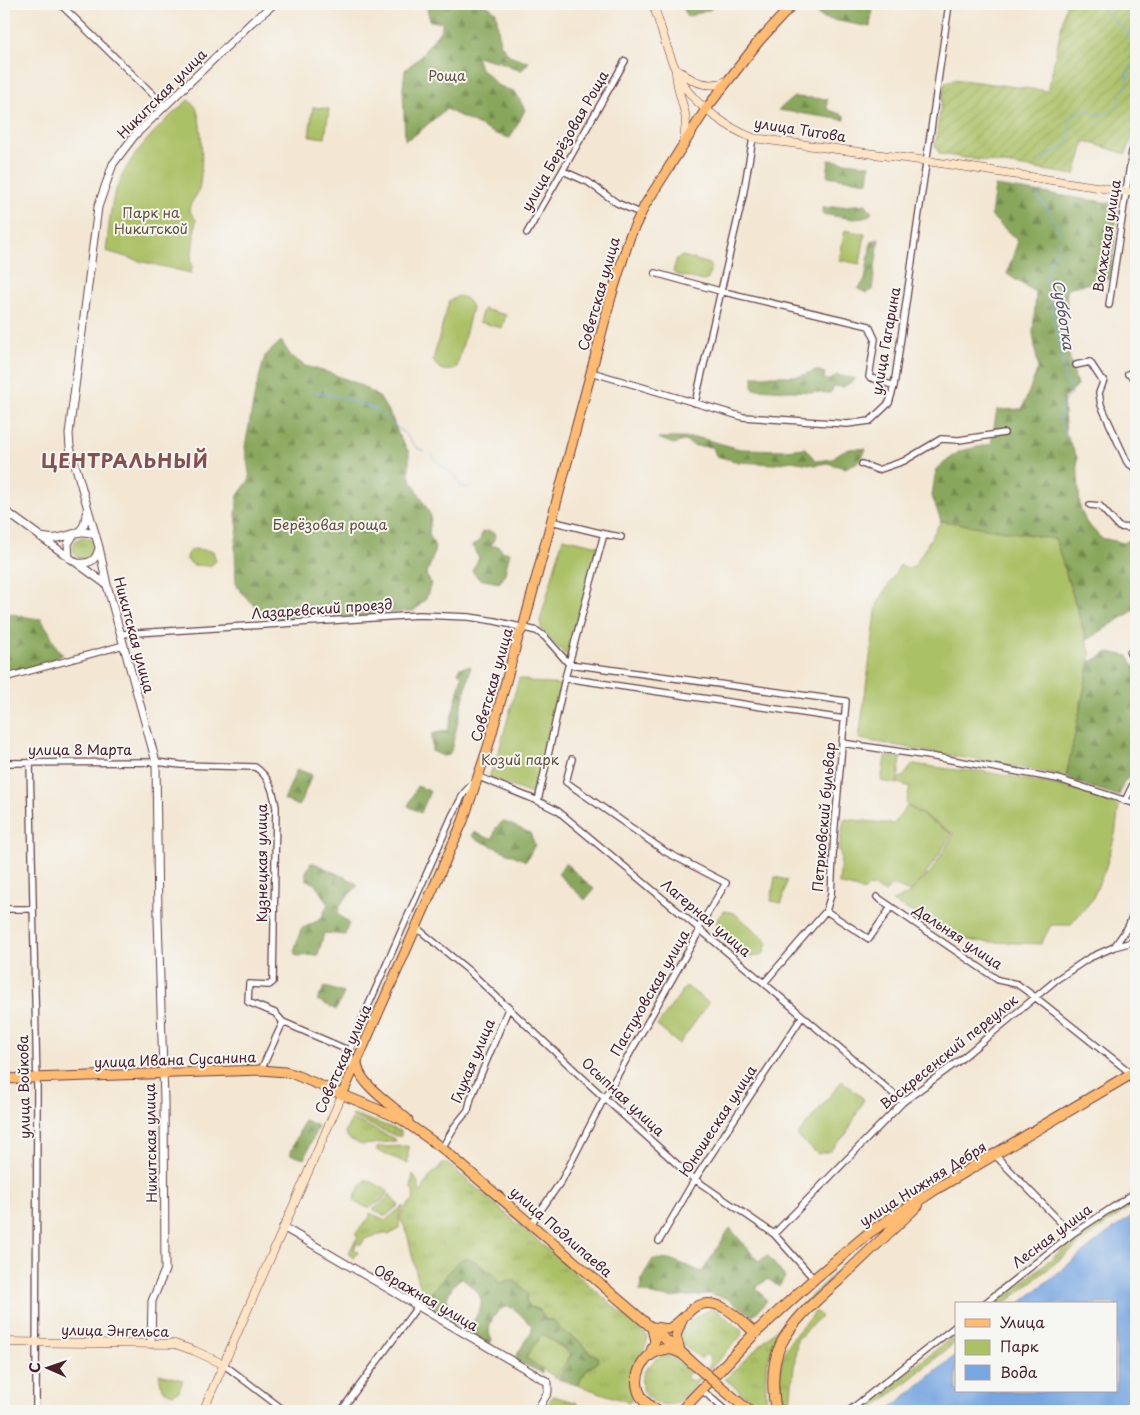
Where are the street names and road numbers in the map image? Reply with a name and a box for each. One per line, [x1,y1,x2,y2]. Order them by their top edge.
street label: Никитская улица [112,44,211,143]
street label: улица Берёзовая Роща [516,66,614,215]
street label: улица Титова [753,112,848,147]
street label: Волжская улица [1087,178,1126,294]
street label: Советская улица [572,234,625,353]
street label: улица Гагарина [866,285,905,397]
street label: Никитская улица [109,574,160,695]
street label: Лазаревский проезд [251,593,393,624]
street label: Советская улица [465,625,518,744]
street label: улица 8 Марта [28,739,132,760]
street label: Петрковский бульвар [806,741,841,893]
street label: Кузнецкая улица [251,804,272,922]
street label: Лагерная улица [657,874,756,962]
street label: Дальняя улица [909,898,1007,974]
street label: Пастуховская улица [605,926,694,1060]
street label: Воскресенский переулок [875,989,1023,1114]
street label: Советская улица [309,1001,376,1117]
street label: Глухая улица [445,1015,500,1106]
street label: улица Войкова [12,1035,35,1139]
street label: улица Ивана Сусанина [94,1046,257,1073]
street label: Осыпная улица [577,1052,670,1141]
street label: Юношеская улица [674,1061,762,1181]
street label: Никитская улица [139,1083,162,1203]
street label: улица Нижняя Дебря [855,1136,990,1231]
street label: улица Подлипаева [506,1181,617,1282]
street label: Лесная улица [1007,1198,1096,1273]
street label: Овражная улица [370,1259,483,1336]
street label: улица Энгельса [61,1319,169,1342]

